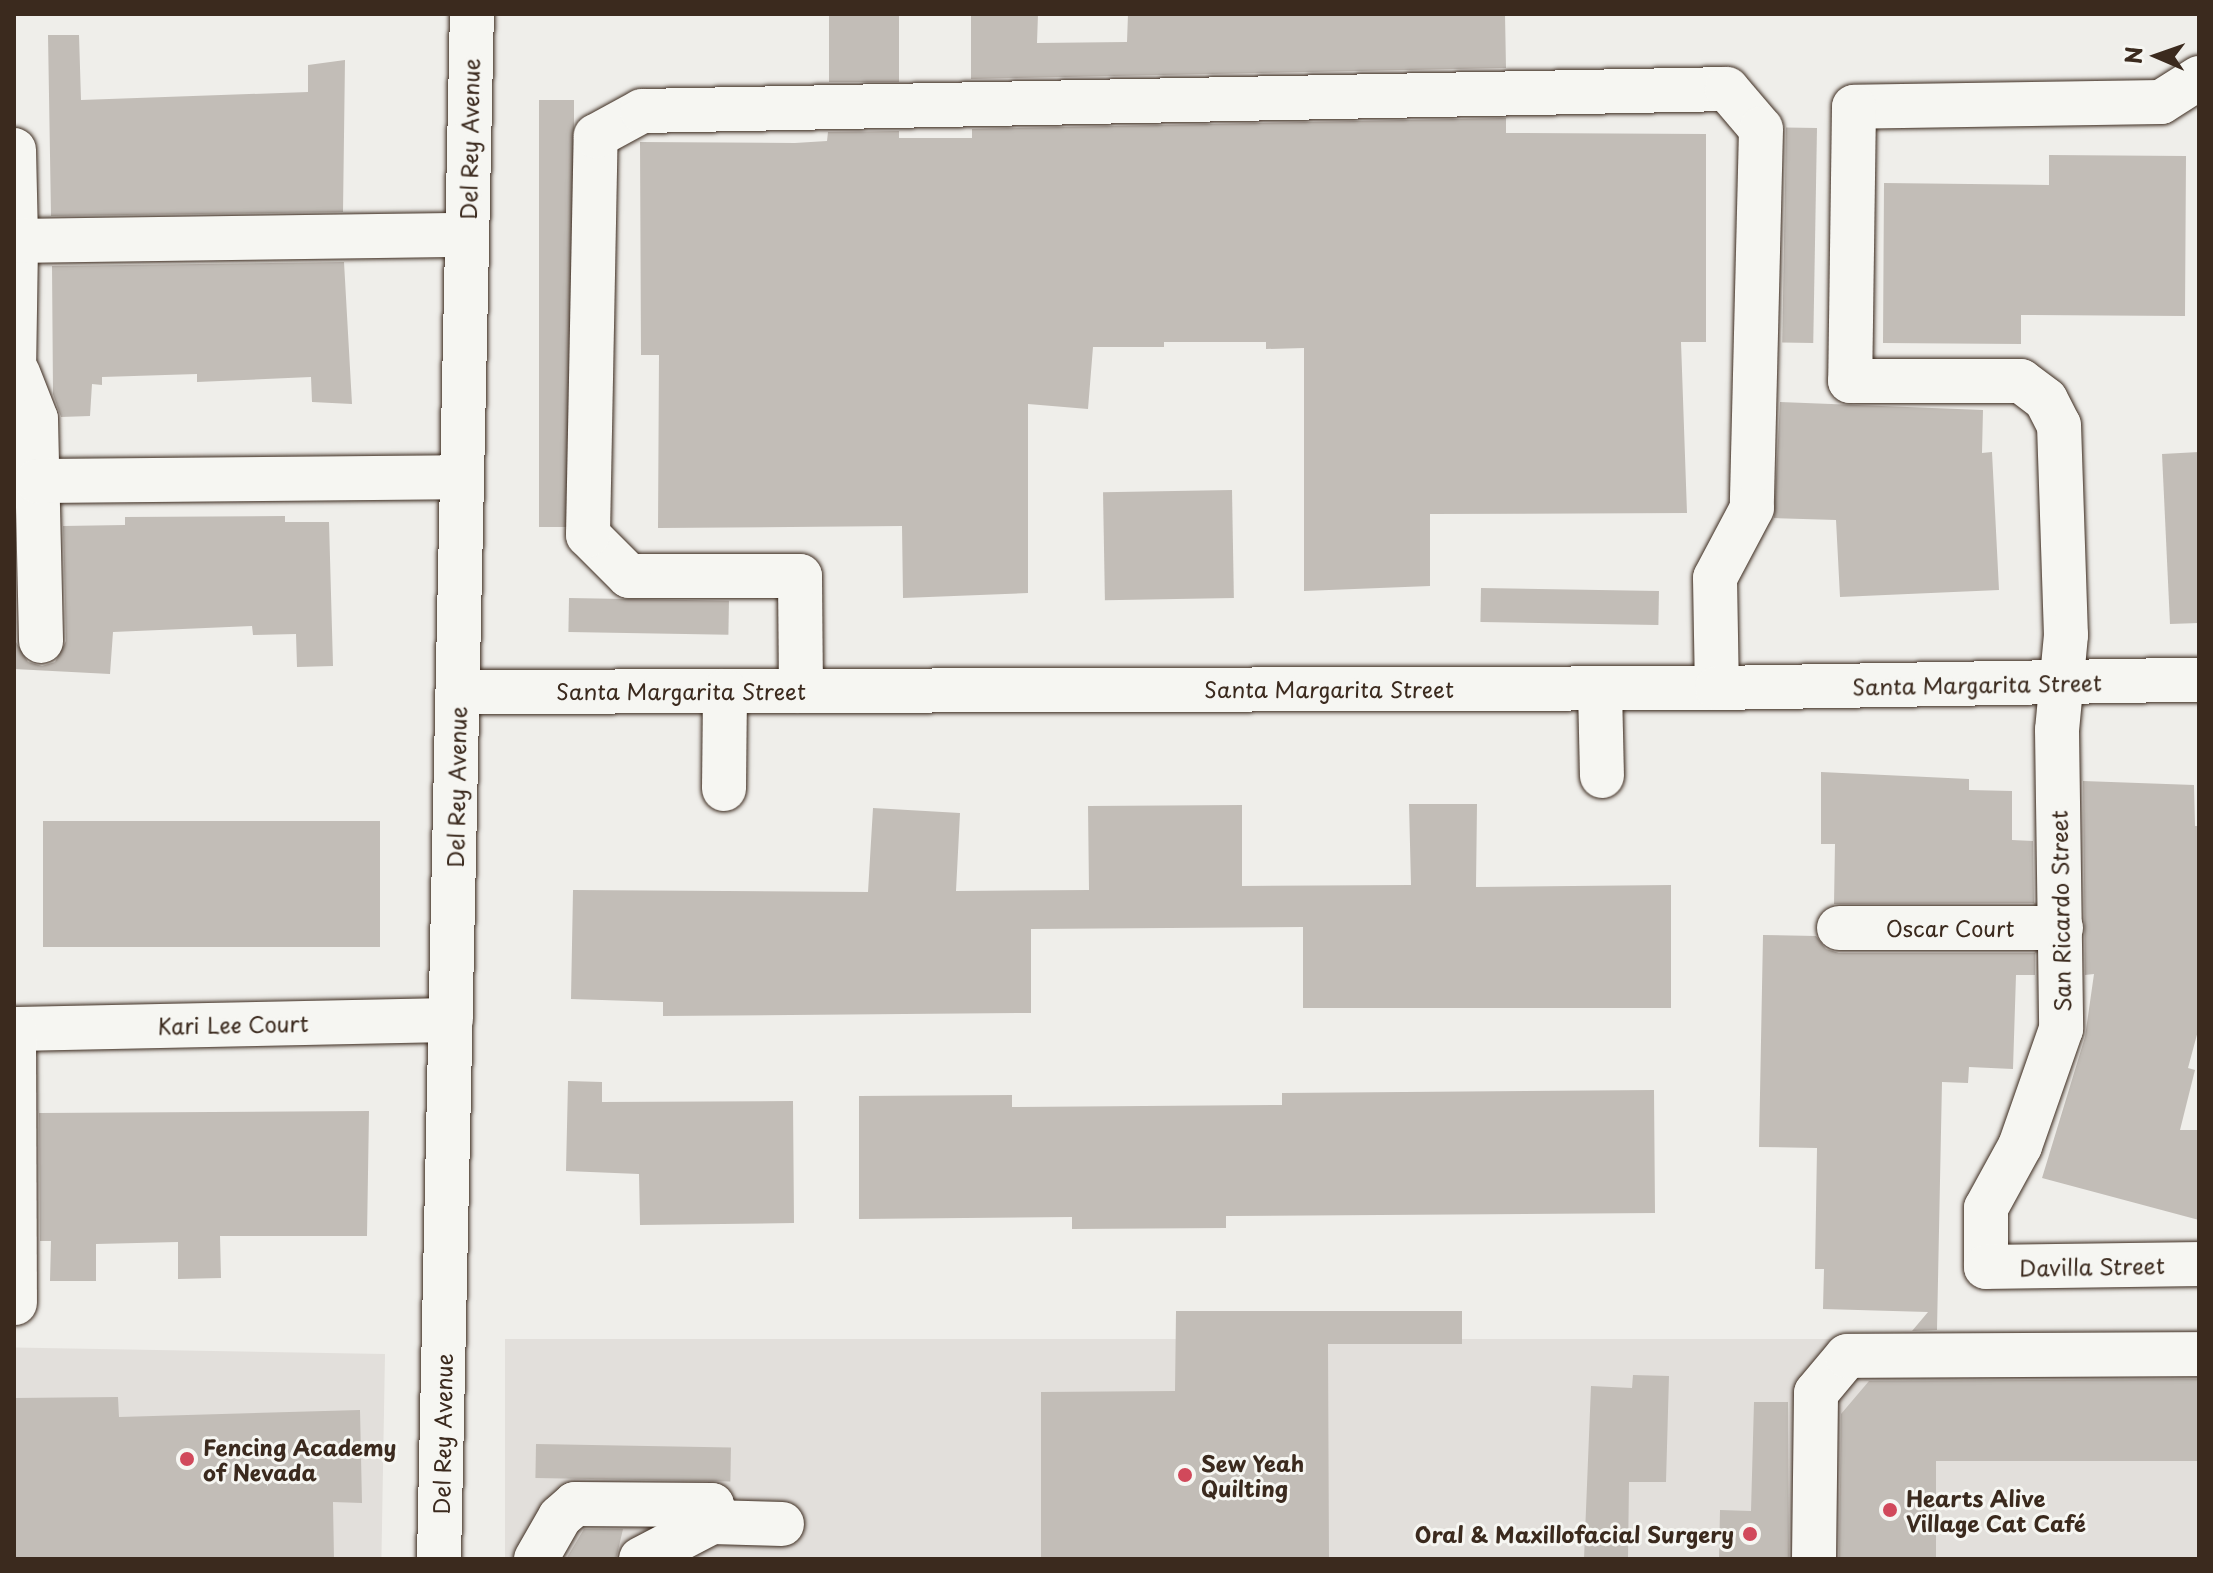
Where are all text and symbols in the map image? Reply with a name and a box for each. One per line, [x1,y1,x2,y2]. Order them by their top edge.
north arrow [2117,16,2197,96]
text: N [2116,46,2149,64]
street label: Del Rey Avenue [454,57,484,221]
street label: Santa Margarita Street [1851,669,2103,699]
street label: Santa Margarita Street [1203,676,1455,702]
street label: Santa Margarita Street [555,678,807,704]
street label: Del Rey Avenue [441,705,471,869]
street label: San Ricardo Street [2045,810,2075,1012]
street label: Oscar Court [1885,915,2015,941]
street label: Kari Lee Court [156,1009,310,1039]
street label: Davilla Street [2019,1252,2165,1280]
street label: Del Rey Avenue [427,1352,457,1516]
place label: Fencing Academy of Nevada [203,1433,397,1484]
place label: Sew Yeah Quilting [1201,1449,1304,1500]
marker: Fencing Academy of Nevada [178,1450,196,1468]
marker: Sew Yeah Quilting [1176,1466,1194,1484]
place label: Hearts Alive Village Cat Café [1906,1484,2087,1536]
marker: Hearts Alive Village Cat Café [1881,1501,1899,1519]
place label: Oral & Maxillofacial Surgery [1414,1521,1734,1547]
marker: Oral & Maxillofacial Surgery [1741,1525,1759,1543]

